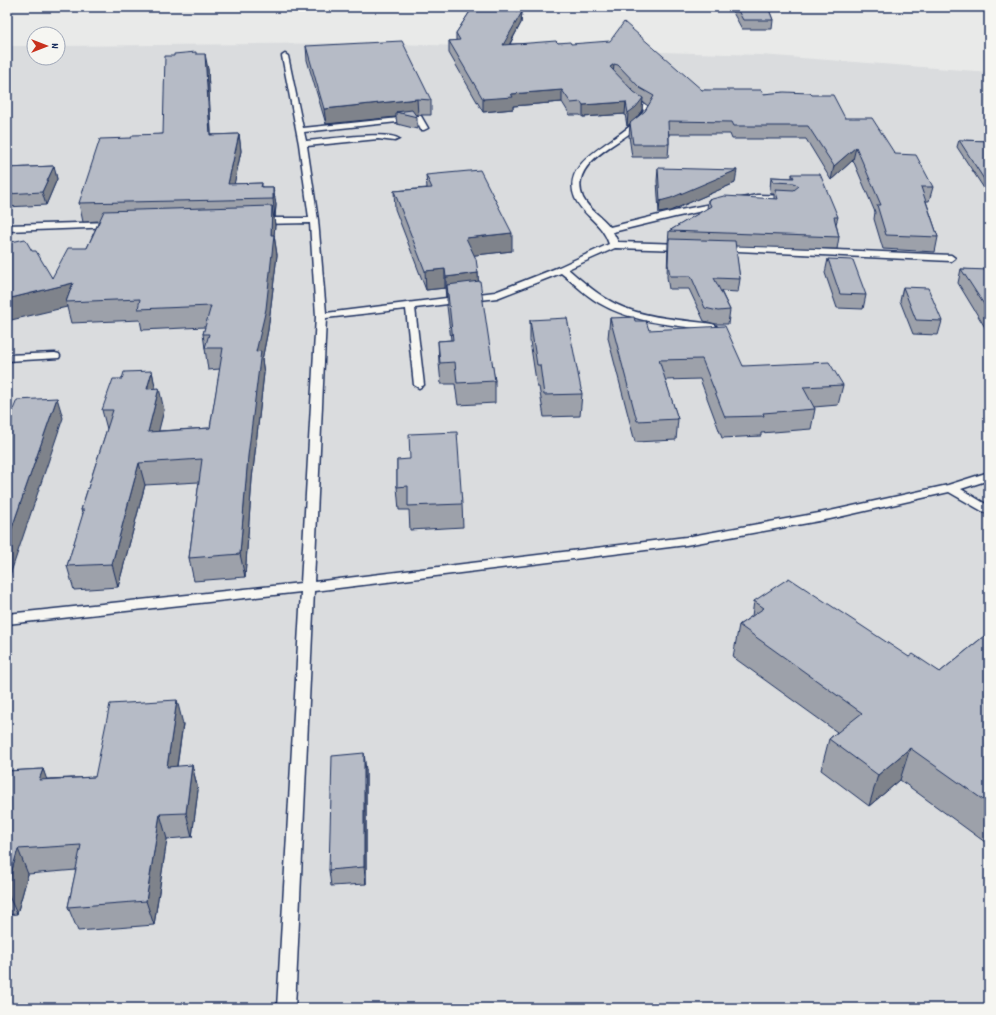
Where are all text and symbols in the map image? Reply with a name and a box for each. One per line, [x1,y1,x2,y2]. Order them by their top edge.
north arrow [26,26,66,66]
text: N [46,43,62,49]

